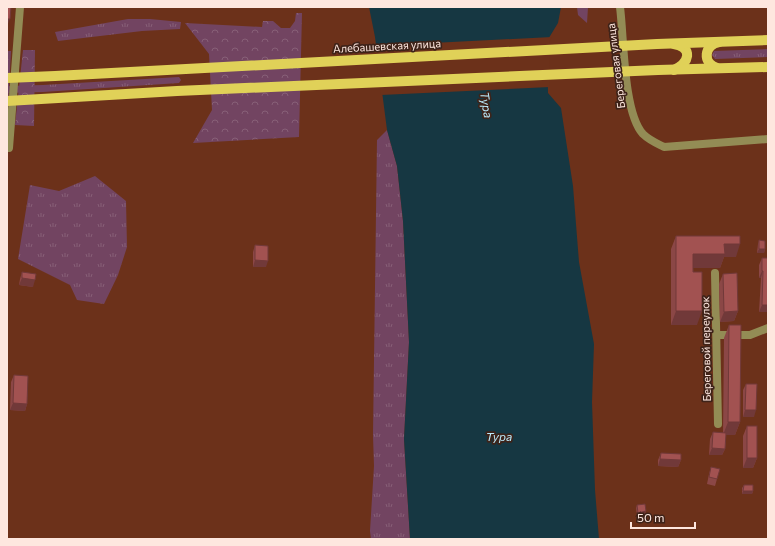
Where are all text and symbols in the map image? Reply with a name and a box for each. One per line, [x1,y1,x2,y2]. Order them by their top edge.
street label: Береговая улица [604,23,627,109]
street label: Алебашевская улица [333,36,441,55]
water label: Тура [478,91,496,119]
street label: Береговой переулок [698,296,713,402]
water label: Тура [486,429,512,443]
scale bar [631,504,695,530]
text: 50 m [637,510,665,524]

